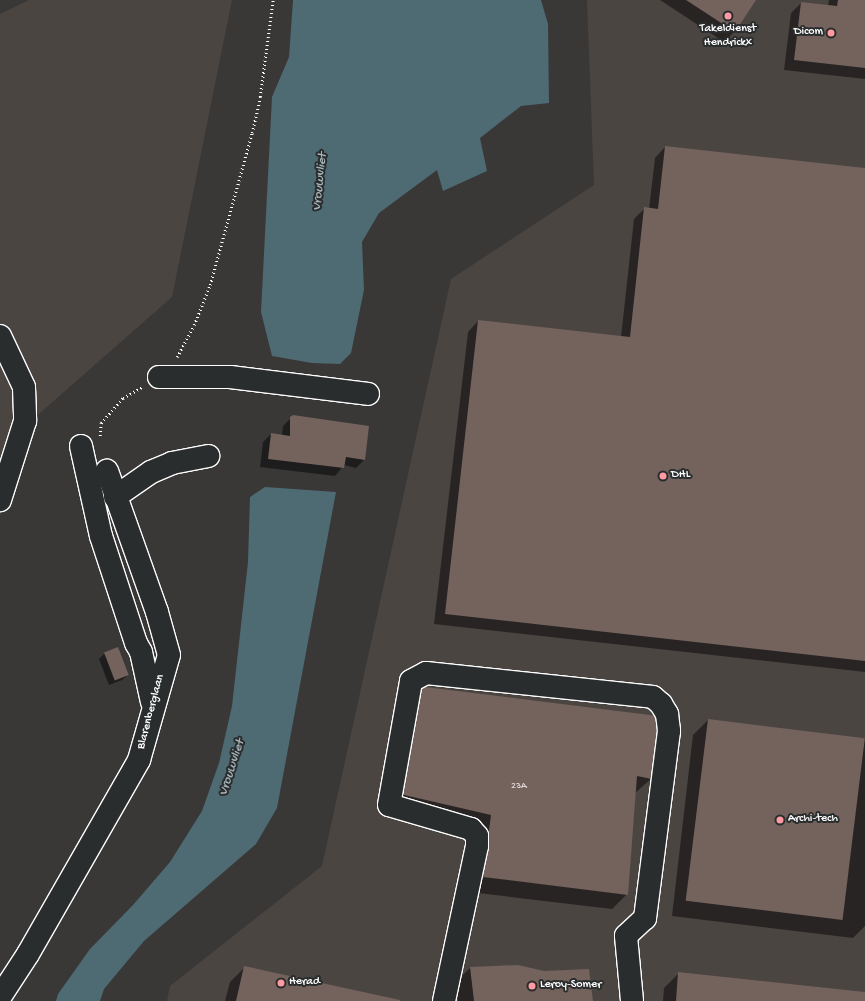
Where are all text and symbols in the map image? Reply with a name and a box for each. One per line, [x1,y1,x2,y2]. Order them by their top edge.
marker: Takeldienst Hendrickx [723,11,733,21]
place label: Takeldienst Hendrickx [700,23,756,51]
place label: Dicom [794,26,823,40]
marker: Dicom [826,28,836,38]
water label: Vrouwvliet [310,152,332,212]
place label: DHL [671,469,690,483]
marker: DHL [658,471,668,481]
street label: Blarenberglaan [135,673,169,751]
water label: Vrouwvliet [217,738,249,798]
house number: 23A [511,781,527,793]
place label: Archi-tech [788,813,838,827]
marker: Archi-tech [775,815,785,825]
place label: Herad [289,976,320,990]
marker: Herad [276,978,286,988]
place label: Leroy-Somer [540,979,601,993]
marker: Leroy-Somer [527,981,537,991]

